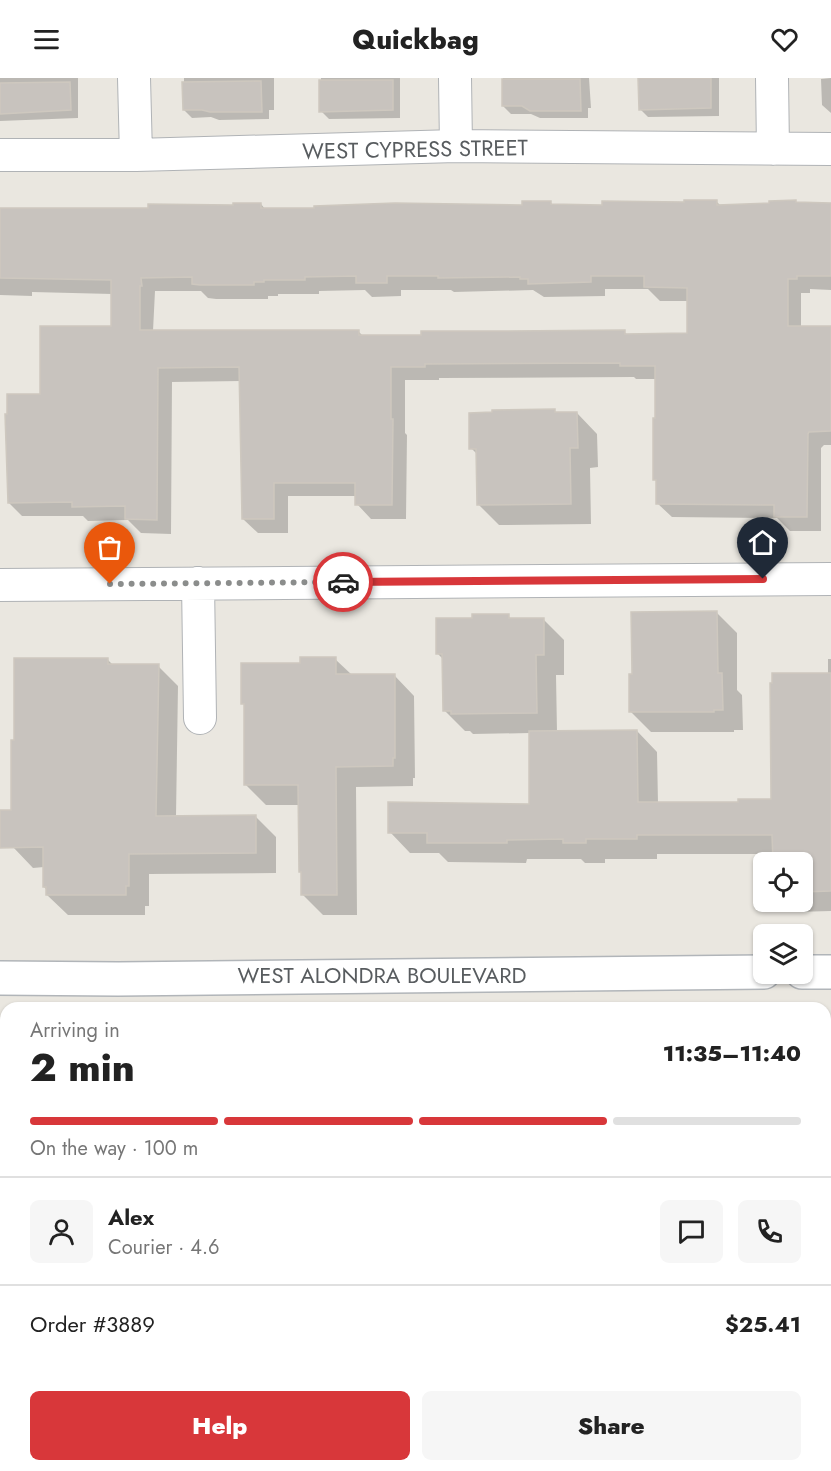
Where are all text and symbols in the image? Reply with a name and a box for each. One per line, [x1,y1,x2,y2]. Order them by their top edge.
text: Quickbag [352,20,479,59]
icon: menu [30,23,63,56]
icon: heart [768,23,801,56]
street label: WEST CYPRESS STREET [302,131,529,167]
pin [737,517,788,579]
pin [84,522,135,584]
icon: home [746,526,779,559]
icon: bag [93,531,126,564]
courier [313,552,373,612]
icon: car [327,566,360,599]
map controls [753,852,813,984]
button: locate [753,852,813,912]
button: layers [753,924,813,984]
street label: WEST ALONDRA BOULEVARD [238,959,526,991]
text: Arriving in [30,1016,120,1045]
text: 11:35–11:40 [663,1037,801,1069]
text: 2 min [30,1039,135,1096]
text: On the way · 100 m [30,1134,198,1163]
button: person [30,1200,93,1263]
button: chat [660,1200,723,1263]
button: phone [738,1200,801,1263]
text: Alex [108,1201,154,1233]
text: Courier · 4.6 [108,1233,220,1262]
text: Order #3889 [30,1308,155,1340]
text: $25.41 [725,1308,801,1340]
button: Help [30,1391,410,1460]
button: Share [422,1391,801,1460]

